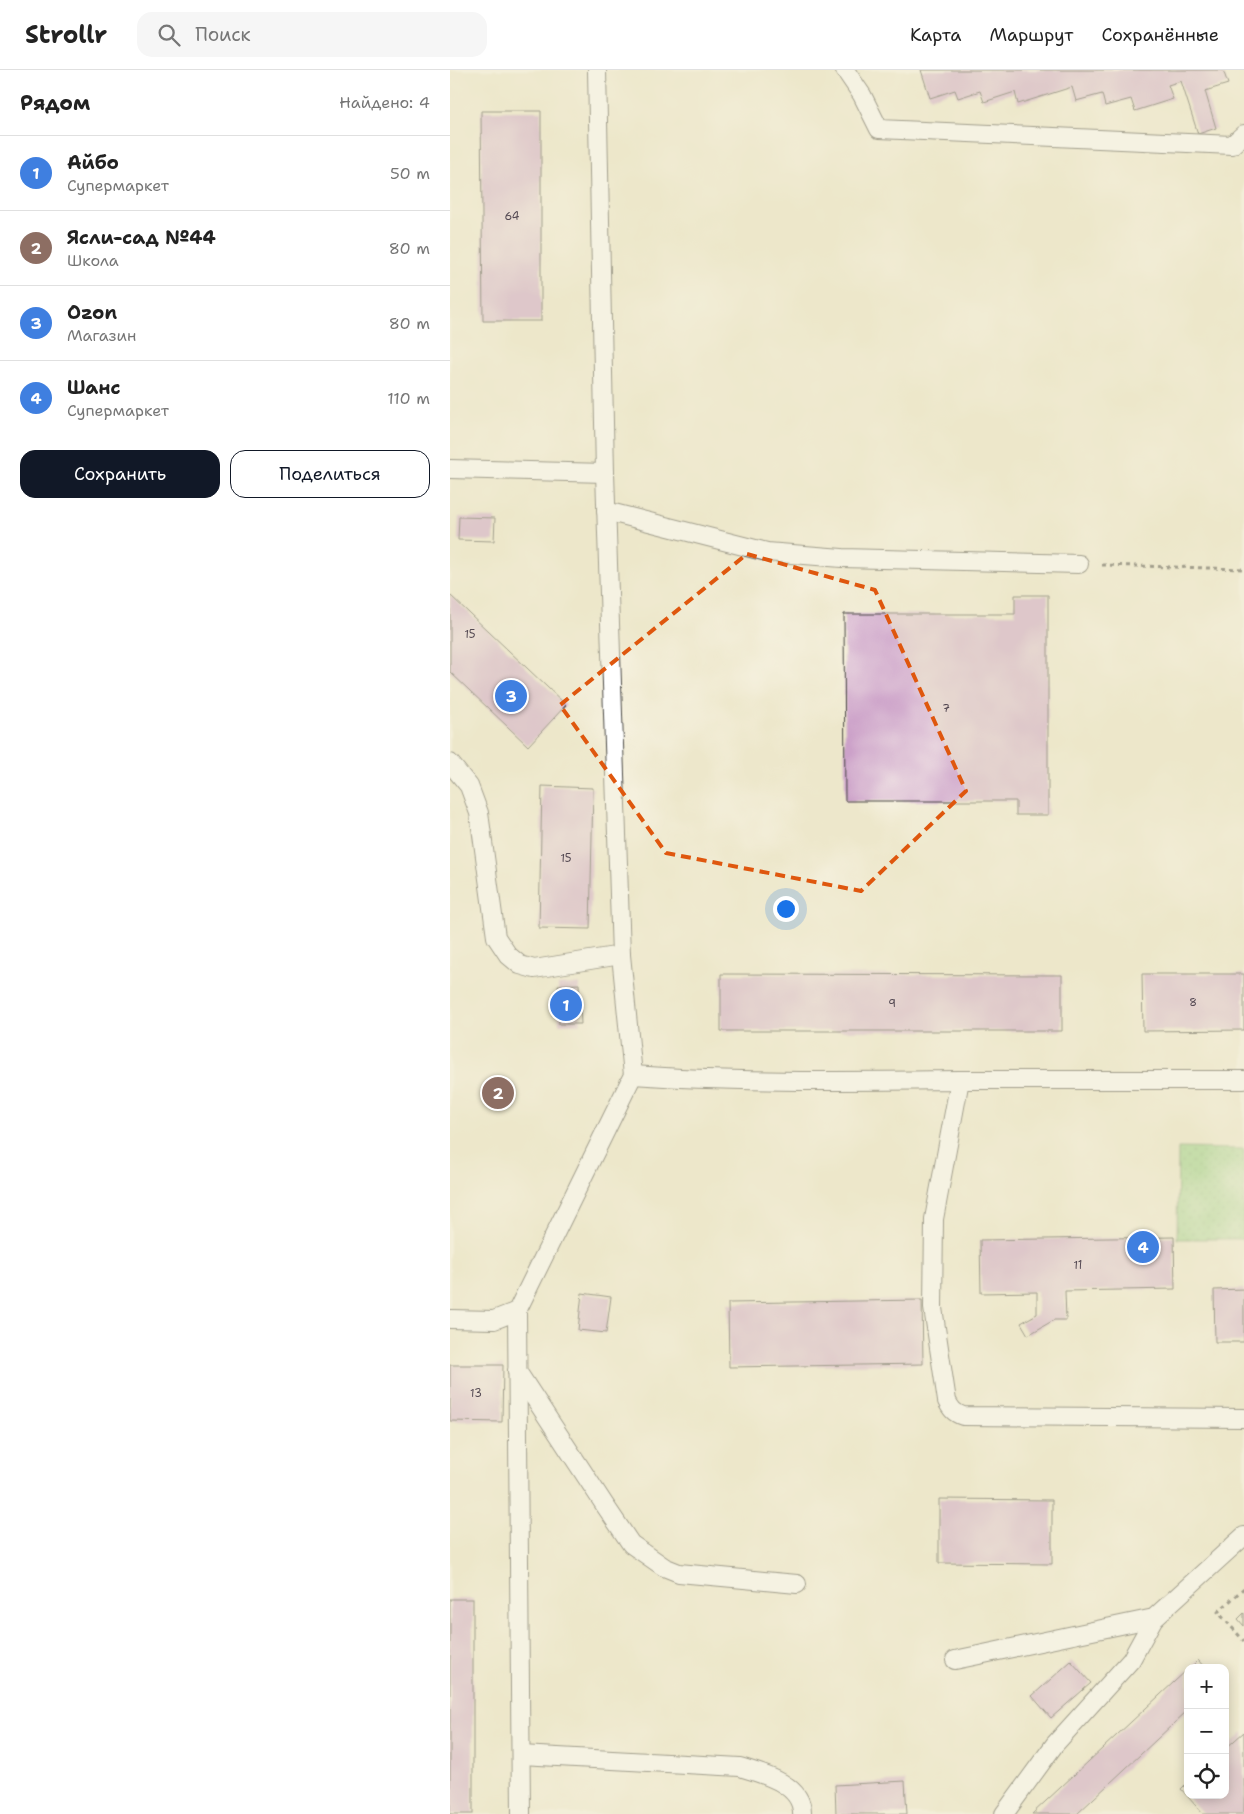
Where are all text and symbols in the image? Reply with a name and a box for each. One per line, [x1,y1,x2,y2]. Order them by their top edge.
search box [137,12,487,57]
text: Strollr [25,19,107,51]
icon: search [155,21,183,49]
text: Поиск [195,22,251,47]
text: Карта [910,23,961,47]
text: Маршрут [989,23,1073,47]
text: Сохранённые [1101,23,1219,47]
text: Рядом [20,89,90,117]
text: Найдено: 4 [339,92,430,113]
text: Айбо [67,150,119,175]
text: 1 [32,163,40,184]
text: 50 m [390,163,430,184]
text: Супермаркет [67,175,169,196]
house number: 64 [504,209,520,224]
text: Ясли-сад №44 [67,225,216,250]
text: 2 [30,238,42,259]
text: 80 m [389,238,430,259]
text: Школа [67,250,119,271]
text: Ozon [67,300,117,325]
text: 3 [30,313,42,334]
text: 80 m [389,313,430,334]
text: Магазин [67,325,136,346]
text: Шанс [67,375,121,400]
text: 4 [30,388,42,409]
text: 110 m [387,388,430,409]
text: Супермаркет [67,400,169,421]
button: Сохранить [20,450,220,498]
button: Поделиться [230,450,430,498]
house number: 15 [464,627,476,642]
pin: 3 [495,677,527,715]
house number: 7 [942,701,950,716]
house number: 15 [560,851,572,866]
your location [773,896,799,922]
pin: 1 [550,986,582,1024]
house number: 8 [1189,995,1197,1010]
house number: 9 [888,996,896,1011]
pin: 2 [482,1074,514,1112]
pin: 4 [1127,1228,1159,1266]
house number: 11 [1074,1258,1082,1273]
house number: 13 [470,1386,482,1401]
map controls [1184,1664,1229,1799]
button: + [1184,1664,1229,1709]
button: − [1184,1709,1229,1754]
button: locate [1184,1754,1229,1799]

